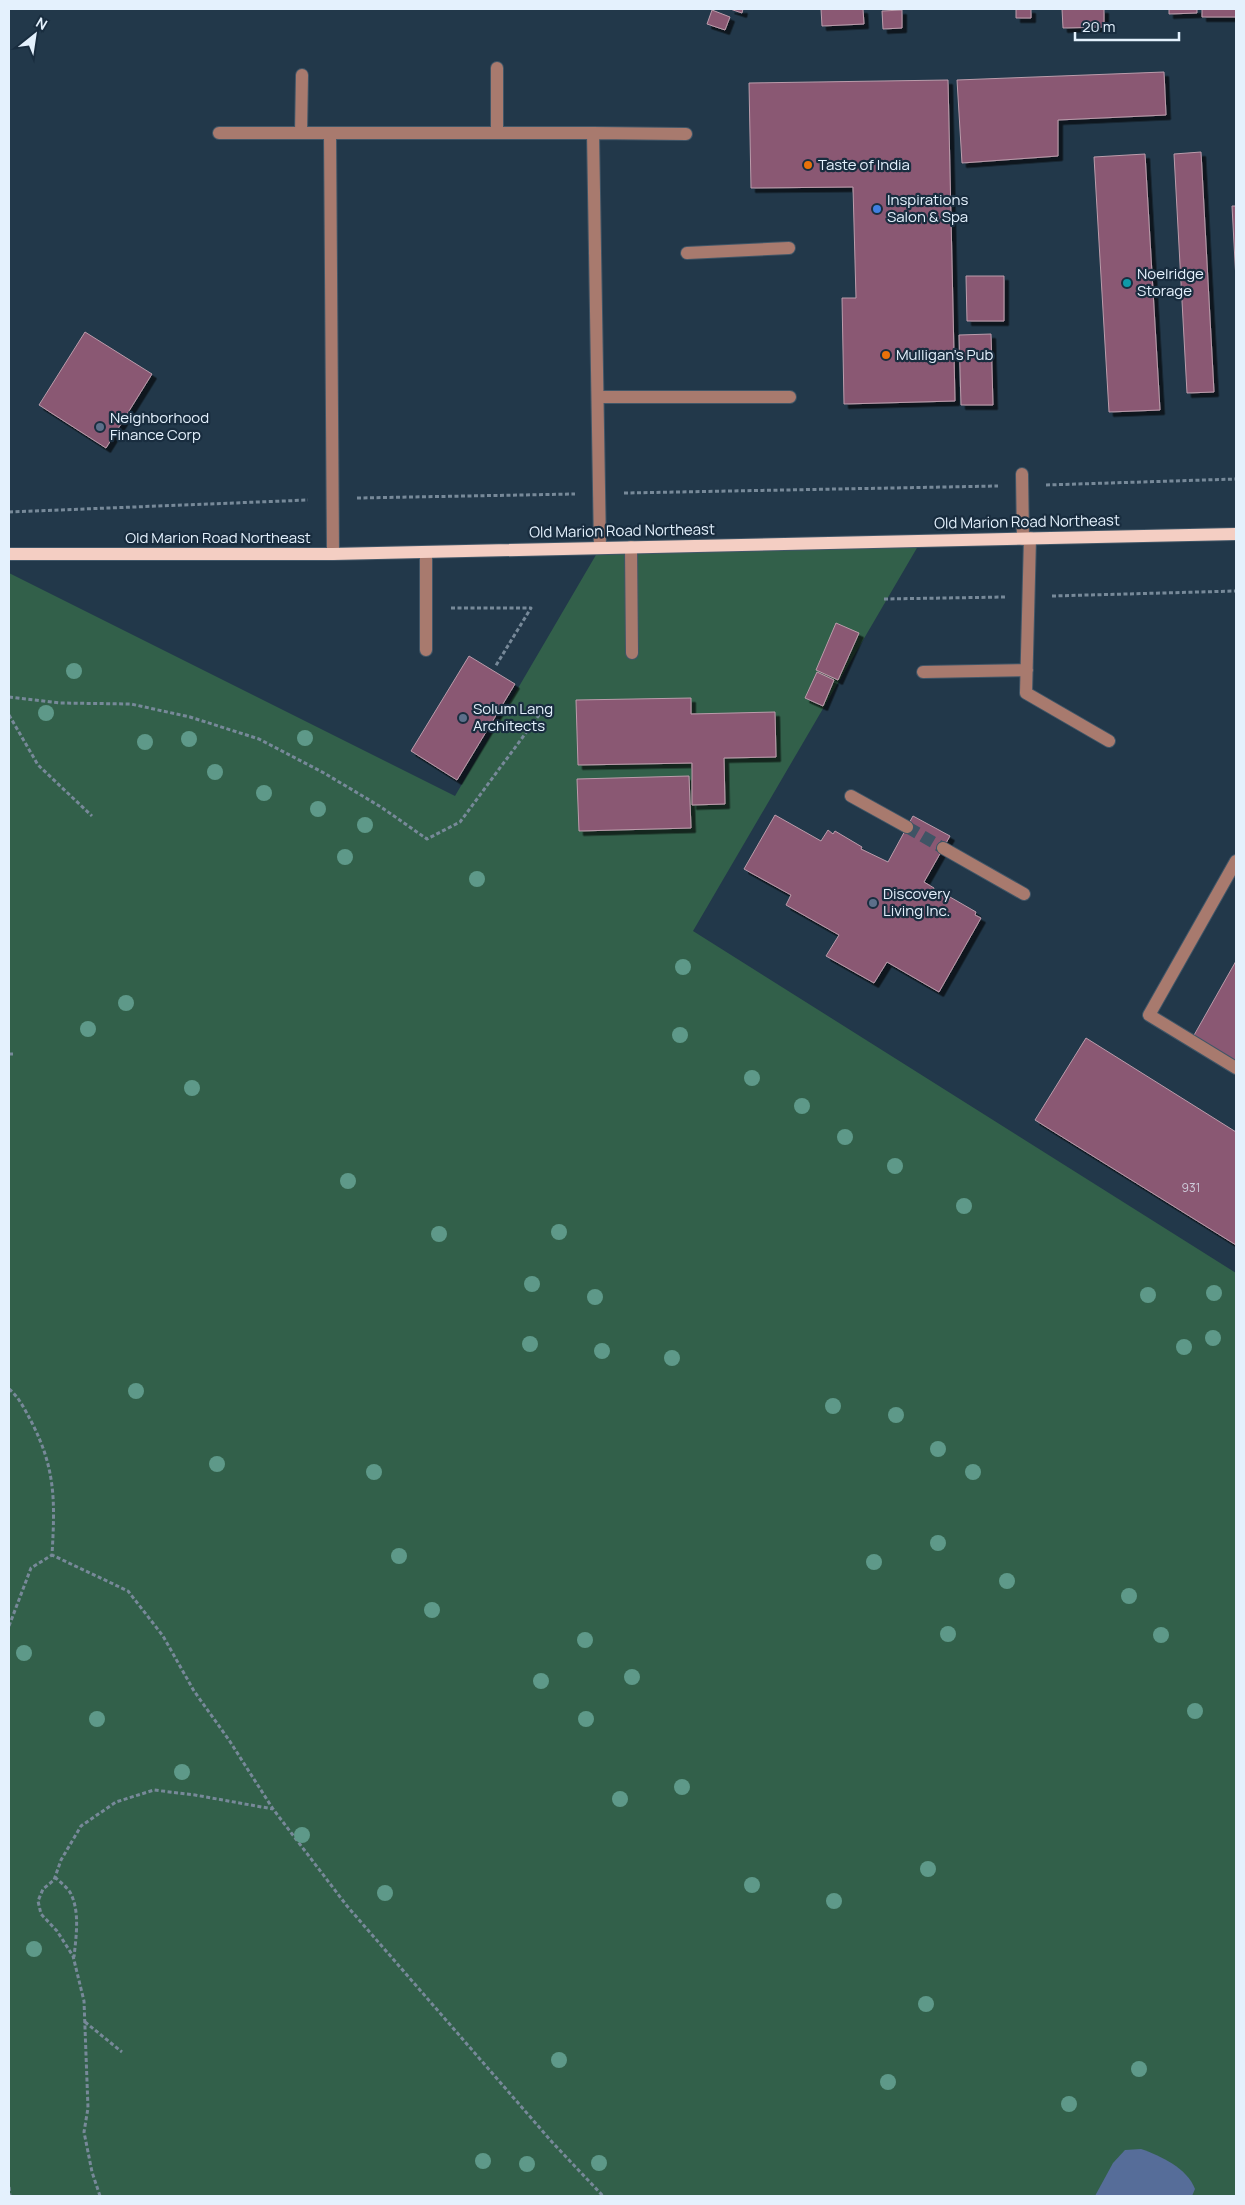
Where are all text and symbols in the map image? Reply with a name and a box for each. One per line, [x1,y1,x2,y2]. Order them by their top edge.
north arrow [10,10,60,60]
scale bar [1075,10,1179,42]
text: N [33,13,51,34]
text: 20 m [1082,16,1115,37]
place label: Taste of India [818,154,910,175]
marker: Taste of India [802,159,814,171]
place label: Inspirations Salon & Spa [887,189,968,227]
marker: Inspirations Salon & Spa [871,203,883,215]
place label: Noelridge Storage [1137,263,1204,301]
marker: Noelridge Storage [1121,277,1133,289]
place label: Mulligan's Pub [896,344,994,365]
marker: Mulligan's Pub [880,349,892,361]
place label: Neighborhood Finance Corp [110,407,209,445]
marker: Neighborhood Finance Corp [94,421,106,433]
street label: Old Marion Road Northeast [934,509,1120,534]
street label: Old Marion Road Northeast [529,518,715,543]
street label: Old Marion Road Northeast [125,527,311,548]
place label: Solum Lang Architects [473,698,553,736]
marker: Solum Lang Architects [457,712,469,724]
place label: Discovery Living Inc. [883,883,950,921]
marker: Discovery Living Inc. [867,897,879,909]
house number: 931 [1182,1179,1200,1196]

